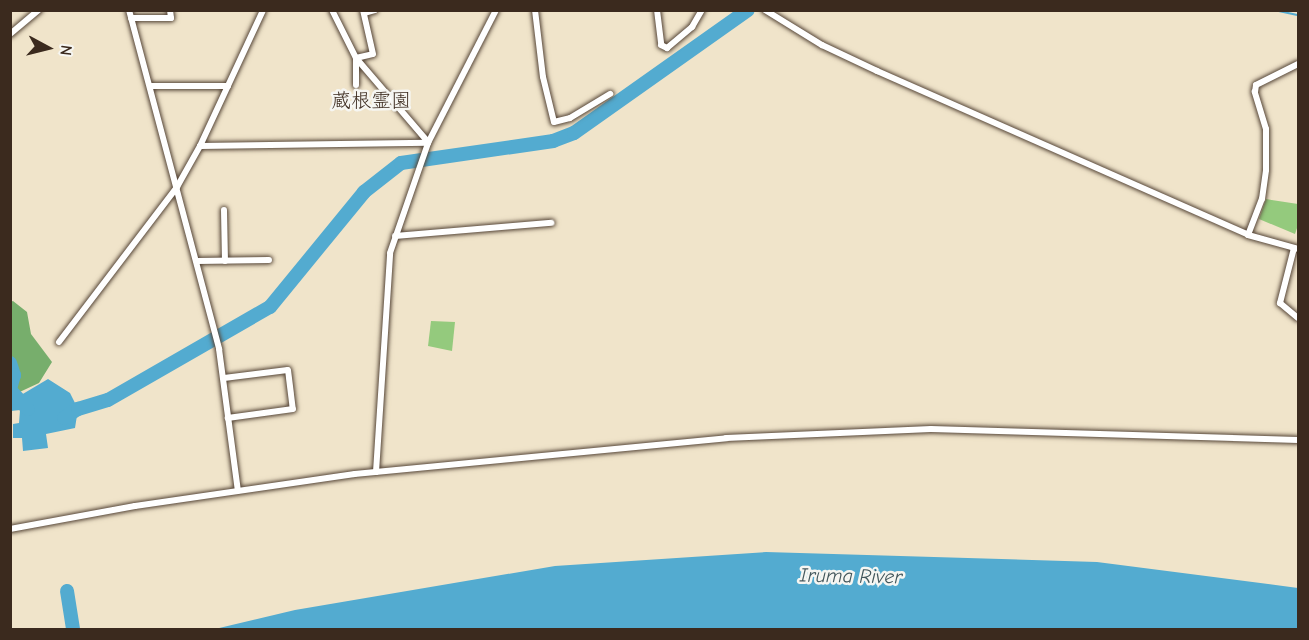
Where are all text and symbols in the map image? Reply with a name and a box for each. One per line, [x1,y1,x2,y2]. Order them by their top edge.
north arrow [18,18,78,78]
text: N [56,44,75,56]
district label: 蔵根霊園 [331,88,411,112]
water label: Iruma River [800,563,902,589]

